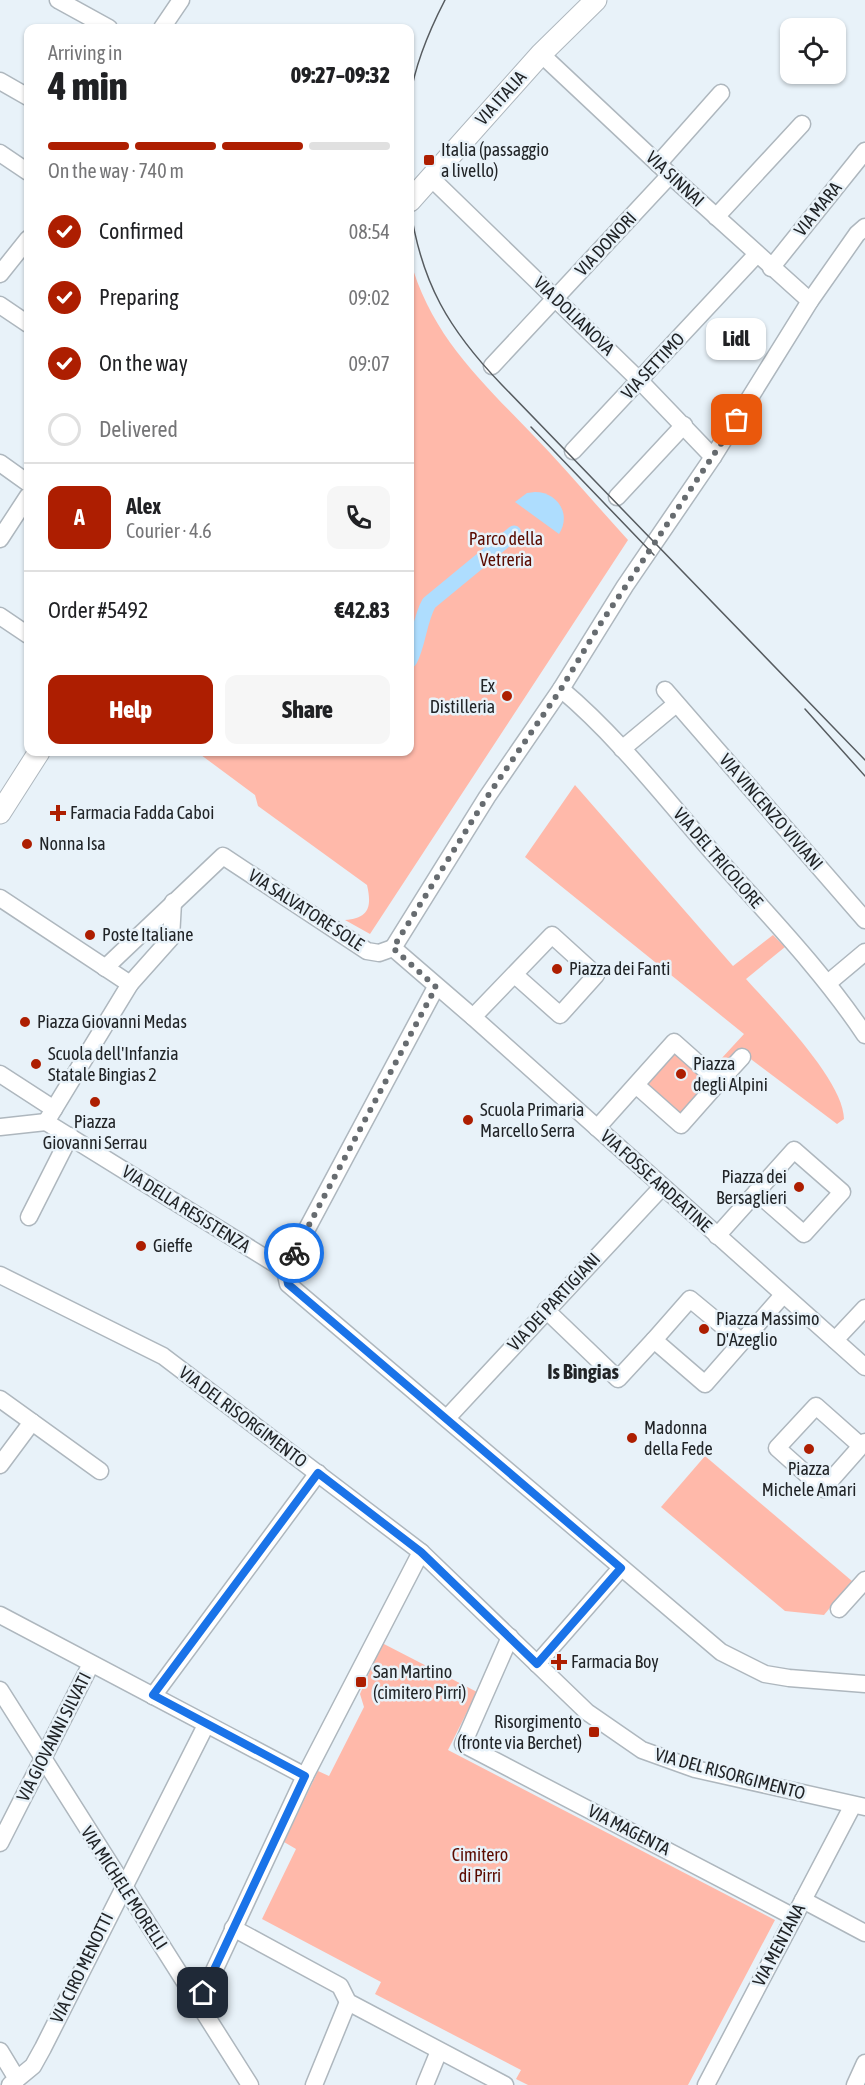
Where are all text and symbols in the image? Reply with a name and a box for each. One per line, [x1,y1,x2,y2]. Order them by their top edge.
map controls [780,18,846,84]
button: locate [780,18,846,84]
text: Arriving in [48,41,122,64]
text: 09:27–09:32 [291,62,390,88]
text: 4 min [48,64,128,108]
street label: VIA ITALIA [471,66,531,129]
place label: Italia (passaggio a livello) [441,139,549,181]
street label: VIA SINNAI [642,147,709,211]
marker: Italia (passaggio a livello) [422,153,436,167]
text: On the way · 740 m [48,159,184,182]
street label: VIA MARA [789,177,846,240]
street label: VIA DONORI [571,207,641,280]
icon: check [48,215,81,248]
text: Confirmed [99,218,184,244]
text: 08:54 [349,220,390,243]
street label: VIA DOLIANOVA [530,272,619,359]
icon: check [48,281,81,314]
text: Preparing [99,284,179,310]
text: 09:02 [348,286,390,309]
callout: Lidl [707,318,767,360]
text: Lidl [722,327,750,350]
street label: VIA SETTIMO [617,328,689,403]
icon: check [48,347,81,380]
text: On the way [99,350,188,376]
text: 09:07 [348,352,390,375]
pin [711,394,762,445]
icon: bag [720,403,753,436]
text: Delivered [99,416,178,442]
button: phone [327,486,390,549]
text: Alex [126,493,161,519]
text: A [74,504,85,530]
text: Courier · 4.6 [126,519,212,542]
park label: Parco della Vetreria [469,528,543,570]
text: Order #5492 [48,597,148,623]
text: €42.83 [335,597,390,623]
button: Help [48,675,213,744]
button: Share [225,675,390,744]
place label: Ex Distilleria [430,675,495,717]
marker: Ex Distilleria [500,689,514,703]
street label: VIA VINCENZO VIVIANI [715,749,828,874]
place label: Farmacia Fadda Caboi [70,802,214,823]
street label: VIA DEL TRICOLORE [669,803,768,912]
marker: Farmacia Fadda Caboi [51,806,65,820]
place label: Nonna Isa [39,833,106,854]
marker: Nonna Isa [20,837,34,851]
street label: VIA SALVATORE SOLE [245,864,368,955]
place label: Poste Italiane [102,924,193,945]
marker: Poste Italiane [83,928,97,942]
place label: Piazza dei Fanti [569,958,670,979]
marker: Piazza dei Fanti [550,962,564,976]
place label: Piazza Giovanni Medas [37,1011,187,1032]
marker: Piazza Giovanni Medas [18,1015,32,1029]
place label: Scuola dell'Infanzia Statale Bingias 2 [48,1043,179,1085]
place label: Piazza degli Alpini [693,1053,768,1095]
marker: Scuola dell'Infanzia Statale Bingias 2 [29,1057,43,1071]
marker: Piazza degli Alpini [674,1067,688,1081]
marker: Piazza Giovanni Serrau [88,1095,102,1109]
place label: Scuola Primaria Marcello Serra [480,1099,584,1141]
place label: Piazza Giovanni Serrau [43,1111,147,1153]
marker: Scuola Primaria Marcello Serra [461,1113,475,1127]
street label: VIA FOSSE ARDEATINE [596,1125,716,1236]
street label: VIA DELLA RESISTENZA [118,1161,254,1257]
place label: Piazza dei Bersaglieri [716,1166,787,1208]
marker: Piazza dei Bersaglieri [792,1180,806,1194]
courier [264,1223,324,1283]
place label: Gieffe [153,1235,193,1256]
icon: bike [278,1237,311,1270]
marker: Gieffe [134,1239,148,1253]
street label: VIA DEI PARTIGIANI [503,1248,604,1355]
place label: Piazza Massimo D'Azeglio [716,1308,819,1350]
marker: Piazza Massimo D'Azeglio [697,1322,711,1336]
district label: Is Bìngias [547,1359,619,1383]
street label: VIA DEL RISORGIMENTO [175,1362,311,1472]
place label: Madonna della Fede [644,1417,713,1459]
marker: Madonna della Fede [625,1431,639,1445]
marker: Piazza Michele Amari [802,1442,816,1456]
place label: Piazza Michele Amari [762,1458,856,1500]
place label: Farmacia Boy [571,1651,659,1672]
marker: Farmacia Boy [552,1655,566,1669]
place label: San Martino (cimitero Pirri) [373,1661,466,1703]
street label: VIA GIOVANNI SILVATI [12,1669,95,1805]
marker: San Martino (cimitero Pirri) [354,1675,368,1689]
place label: Risorgimento (fronte via Berchet) [457,1711,582,1753]
marker: Risorgimento (fronte via Berchet) [587,1725,601,1739]
street label: VIA DEL RISORGIMENTO [653,1743,808,1804]
street label: VIA MAGENTA [585,1800,674,1859]
street label: VIA MICHELE MORELLI [77,1822,172,1953]
park label: Cimitero di Pirri [452,1844,508,1886]
street label: VIA MENTANA [748,1900,809,1990]
street label: VIA CIRO MENOTTI [46,1909,117,2026]
pin [177,1967,228,2018]
icon: home [186,1976,219,2009]

